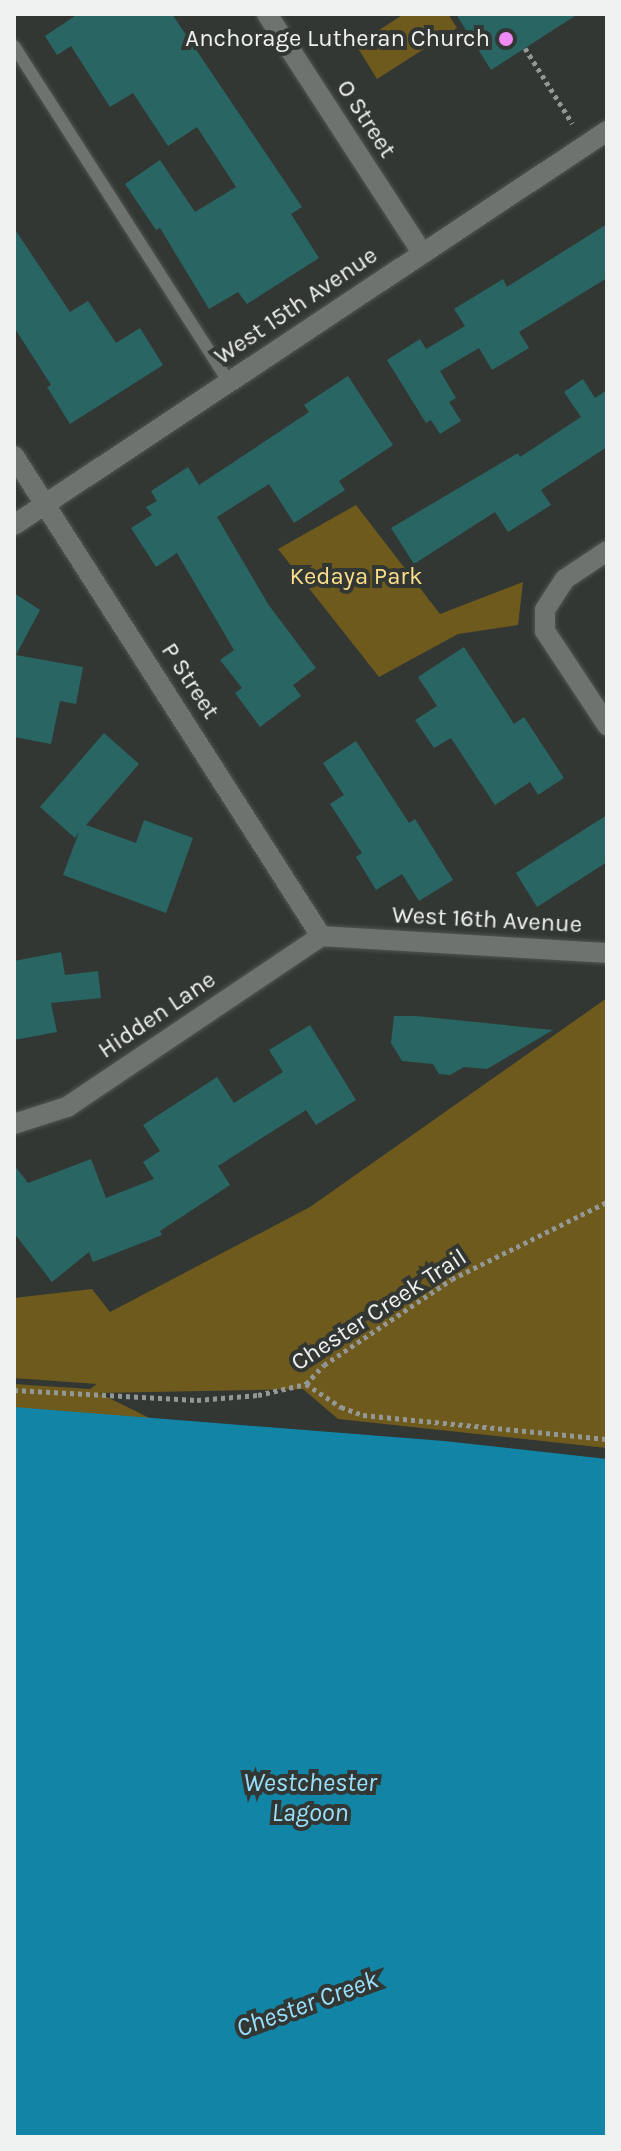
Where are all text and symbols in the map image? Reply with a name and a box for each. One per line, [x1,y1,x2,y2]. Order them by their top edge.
place label: Anchorage Lutheran Church [185,25,490,53]
marker: Anchorage Lutheran Church [497,30,515,48]
street label: O Street [330,75,402,163]
street label: West 15th Avenue [209,241,383,371]
park label: Kedaya Park [289,563,423,591]
street label: P Street [155,638,225,724]
street label: West 16th Avenue [391,901,583,939]
street label: Hidden Lane [93,965,221,1065]
street label: Chester Creek Trail [286,1243,472,1377]
water label: Westchester Lagoon [243,1767,377,1828]
water label: Chester Creek [232,1964,382,2044]

